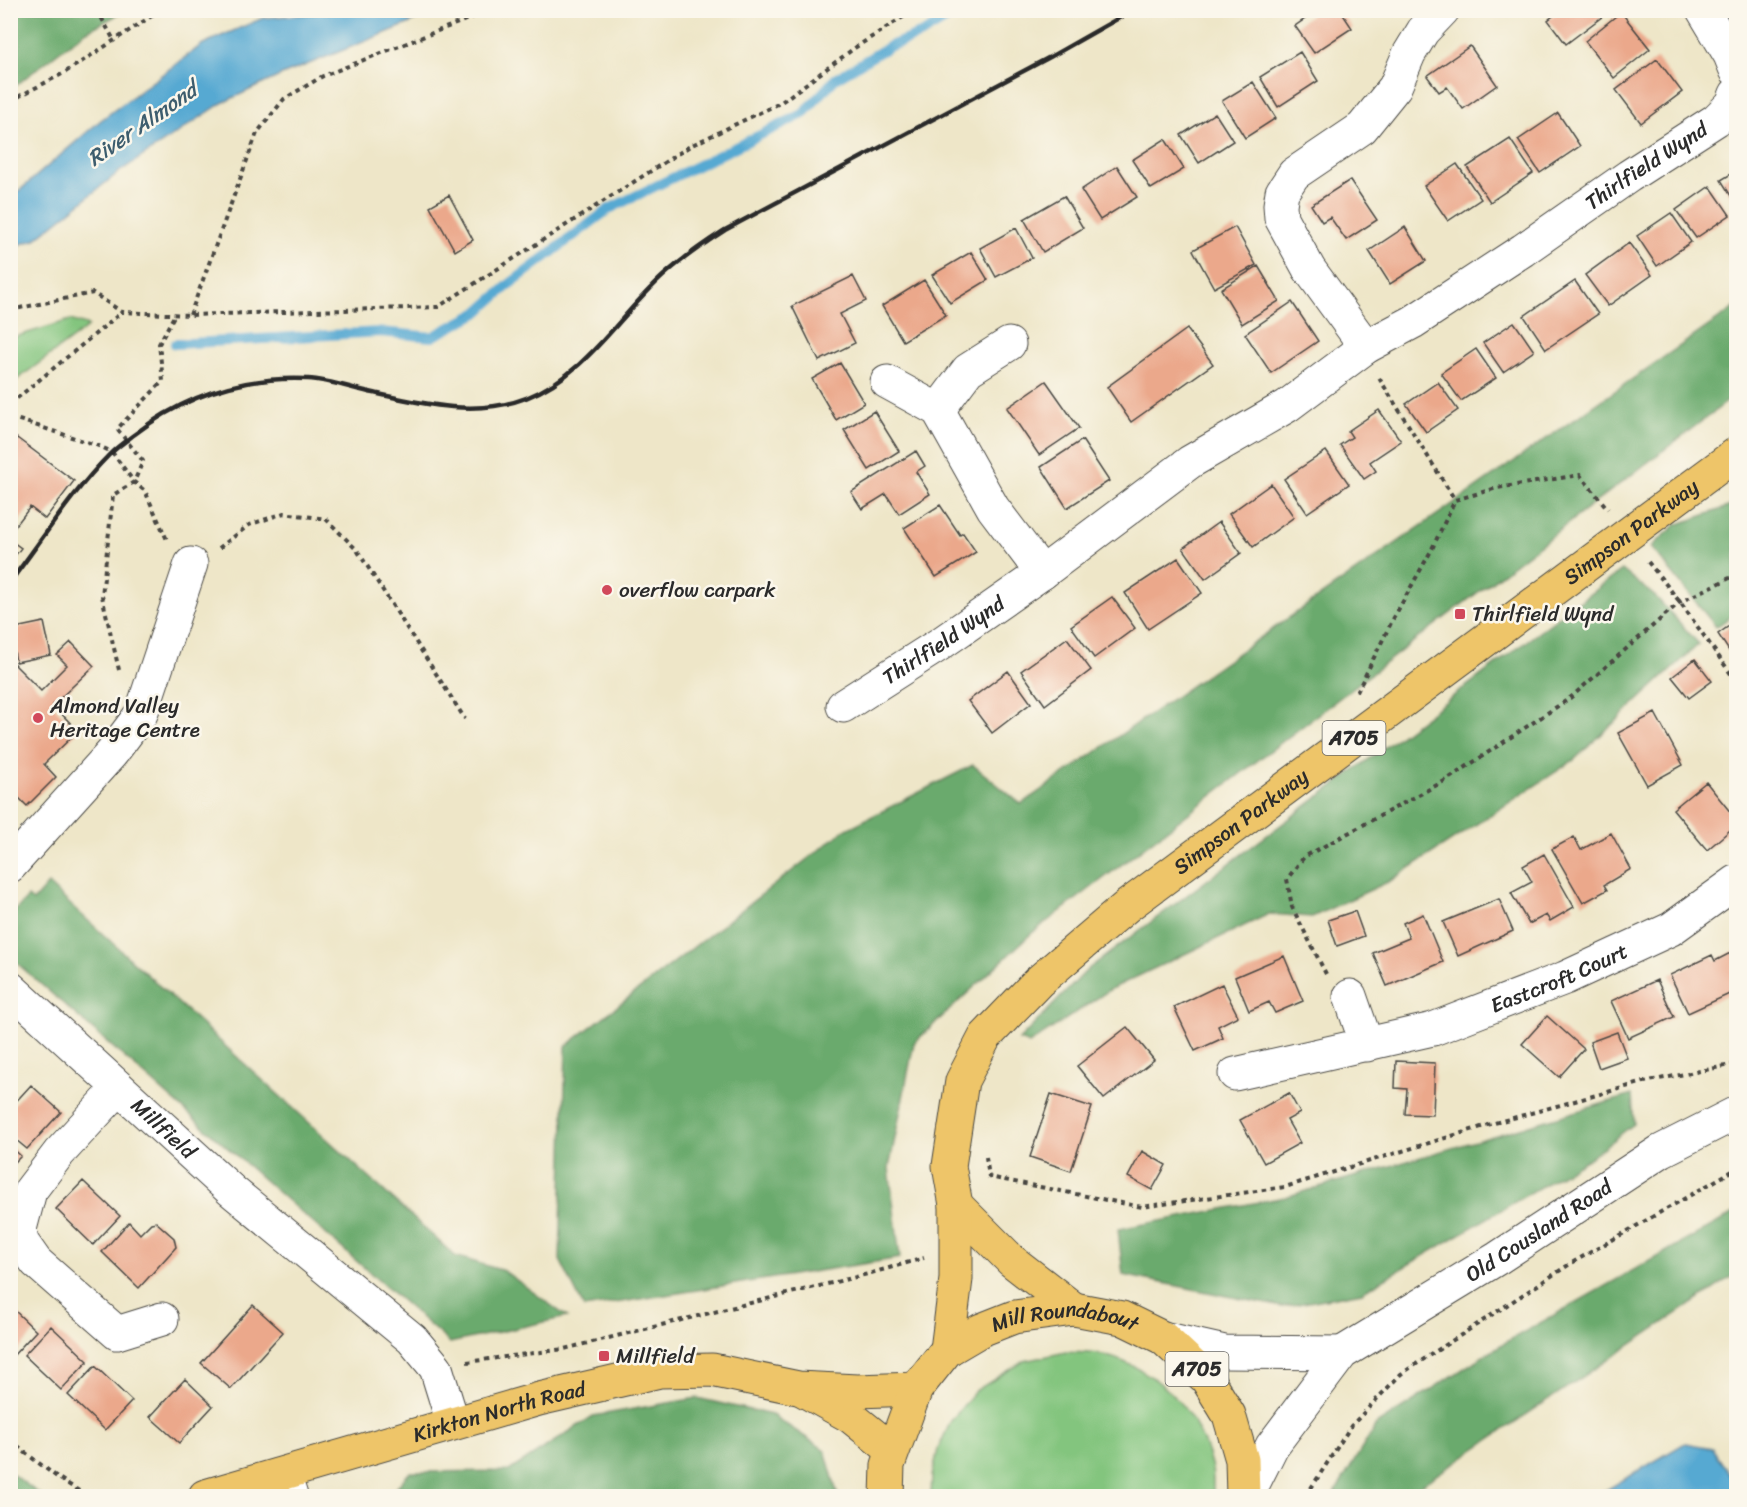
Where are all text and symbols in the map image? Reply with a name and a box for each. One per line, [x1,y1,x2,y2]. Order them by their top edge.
water label: River Almond [79,68,210,177]
street label: Thirlfield Wynd [1577,110,1717,221]
street label: Simpson Parkway [1555,468,1707,595]
place label: overflow carpark [619,571,776,609]
marker: overflow carpark [600,583,614,597]
street label: Thirlfield Wynd [874,584,1014,695]
place label: Thirlfield Wynd [1472,595,1615,633]
marker: Thirlfield Wynd [1453,607,1467,621]
place label: Almond Valley Heritage Centre [49,687,200,749]
marker: Almond Valley Heritage Centre [31,711,45,725]
road number: A705 [1322,721,1386,755]
street label: Simpson Parkway [1165,758,1317,885]
street label: Eastcroft Court [1485,932,1634,1024]
street label: Millfield [122,1088,207,1170]
street label: Old Cousland Road [1458,1168,1622,1293]
street label: Mill Roundabout [985,1290,1147,1343]
place label: Millfield [616,1337,696,1375]
marker: Millfield [597,1349,611,1363]
road number: A705 [1166,1352,1228,1386]
street label: Kirkton North Road [408,1369,591,1454]

